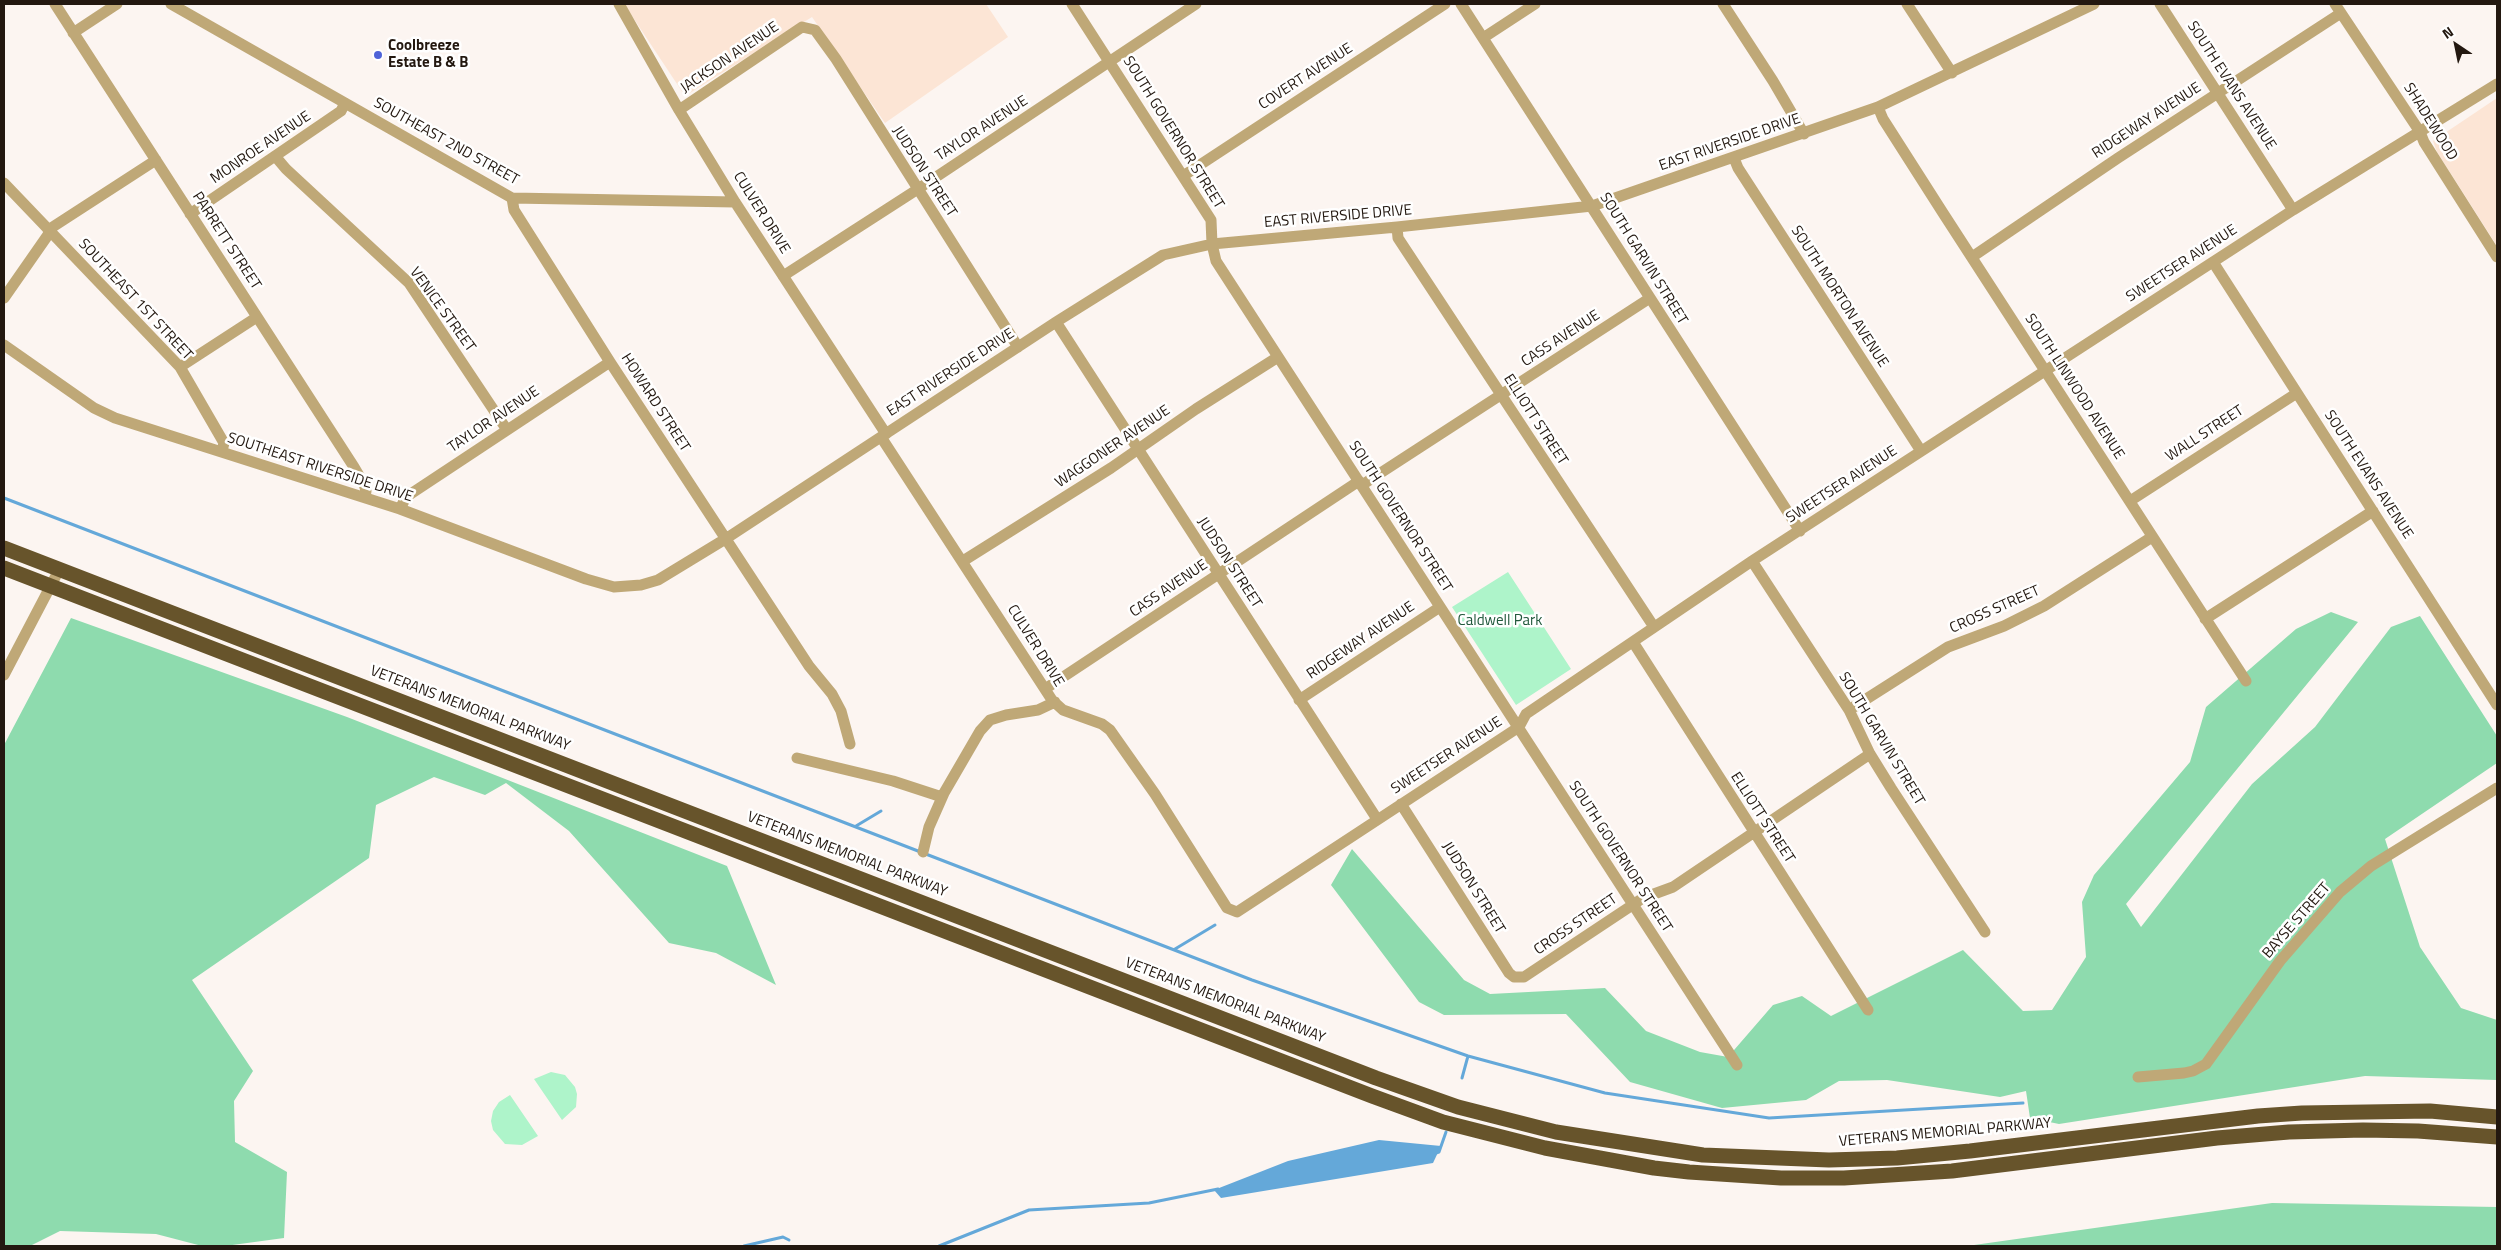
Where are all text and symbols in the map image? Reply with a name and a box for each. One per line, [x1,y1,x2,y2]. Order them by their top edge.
street label: JACKSON AVENUE [677,18,783,98]
street label: SOUTH EVANS AVENUE [2183,18,2279,154]
north arrow [2431,20,2481,70]
text: N [2437,21,2457,44]
place label: Coolbreeze Estate B & B [388,37,468,72]
street label: COVERT AVENUE [1256,40,1356,114]
marker: Coolbreeze Estate B & B [372,49,384,61]
street label: SOUTH GOVERNOR STREET [1119,53,1227,213]
street label: RIDGEWAY AVENUE [2089,79,2205,163]
street label: SHADEWOOD [2399,80,2461,164]
street label: TAYLOR AVENUE [932,92,1032,166]
street label: SOUTHEAST 2ND STREET [370,95,522,189]
street label: MONROE AVENUE [207,108,315,188]
street label: EAST RIVERSIDE DRIVE [1657,110,1803,176]
street label: JUDSON STREET [888,123,960,221]
street label: CULVER DRIVE [729,169,793,257]
street label: PARRETT STREET [188,189,264,293]
street label: SOUTH GARVIN STREET [1595,190,1691,328]
street label: EAST RIVERSIDE DRIVE [1263,202,1413,232]
street label: SWEETSER AVENUE [2123,221,2241,307]
street label: SOUTH MORTON AVENUE [1786,223,1892,371]
street label: SOUTHEAST 1ST STREET [74,235,196,365]
street label: VENICE STREET [405,264,479,356]
street label: CASS AVENUE [1518,307,1604,371]
street label: SOUTH LINWOOD AVENUE [2020,311,2128,463]
street label: EAST RIVERSIDE DRIVE [884,325,1018,421]
street label: HOWARD STREET [616,350,694,456]
street label: ELLIOTT STREET [1499,371,1571,469]
street label: TAYLOR AVENUE [445,383,543,457]
street label: WAGGONER AVENUE [1052,402,1174,492]
street label: WALL STREET [2163,402,2247,466]
street label: SOUTH EVANS AVENUE [2320,407,2416,543]
street label: SOUTHEAST RIVERSIDE DRIVE [225,429,415,507]
street label: SOUTH GOVERNOR STREET [1344,438,1456,596]
street label: SWEETSER AVENUE [1783,442,1901,528]
street label: JUDSON STREET [1193,514,1265,612]
street label: CASS AVENUE [1127,556,1211,622]
street label: CROSS STREET [1947,582,2043,638]
street label: RIDGEWAY AVENUE [1304,598,1418,684]
street label: CULVER DRIVE [1003,602,1067,690]
park label: Caldwell Park [1458,612,1542,630]
street label: VETERANS MEMORIAL PARKWAY [367,662,573,756]
street label: SOUTH GARVIN STREET [1834,669,1928,809]
street label: SWEETSER AVENUE [1388,713,1506,799]
street label: ELLIOTT STREET [1726,769,1798,867]
street label: SOUTH GOVERNOR STREET [1564,778,1676,936]
street label: VETERANS MEMORIAL PARKWAY [744,808,950,902]
street label: JUDSON STREET [1438,839,1508,937]
street label: BAYSE STREET [2259,879,2335,963]
street label: CROSS STREET [1531,891,1621,959]
street label: VETERANS MEMORIAL PARKWAY [1122,954,1328,1048]
street label: VETERANS MEMORIAL PARKWAY [1838,1115,2052,1151]

